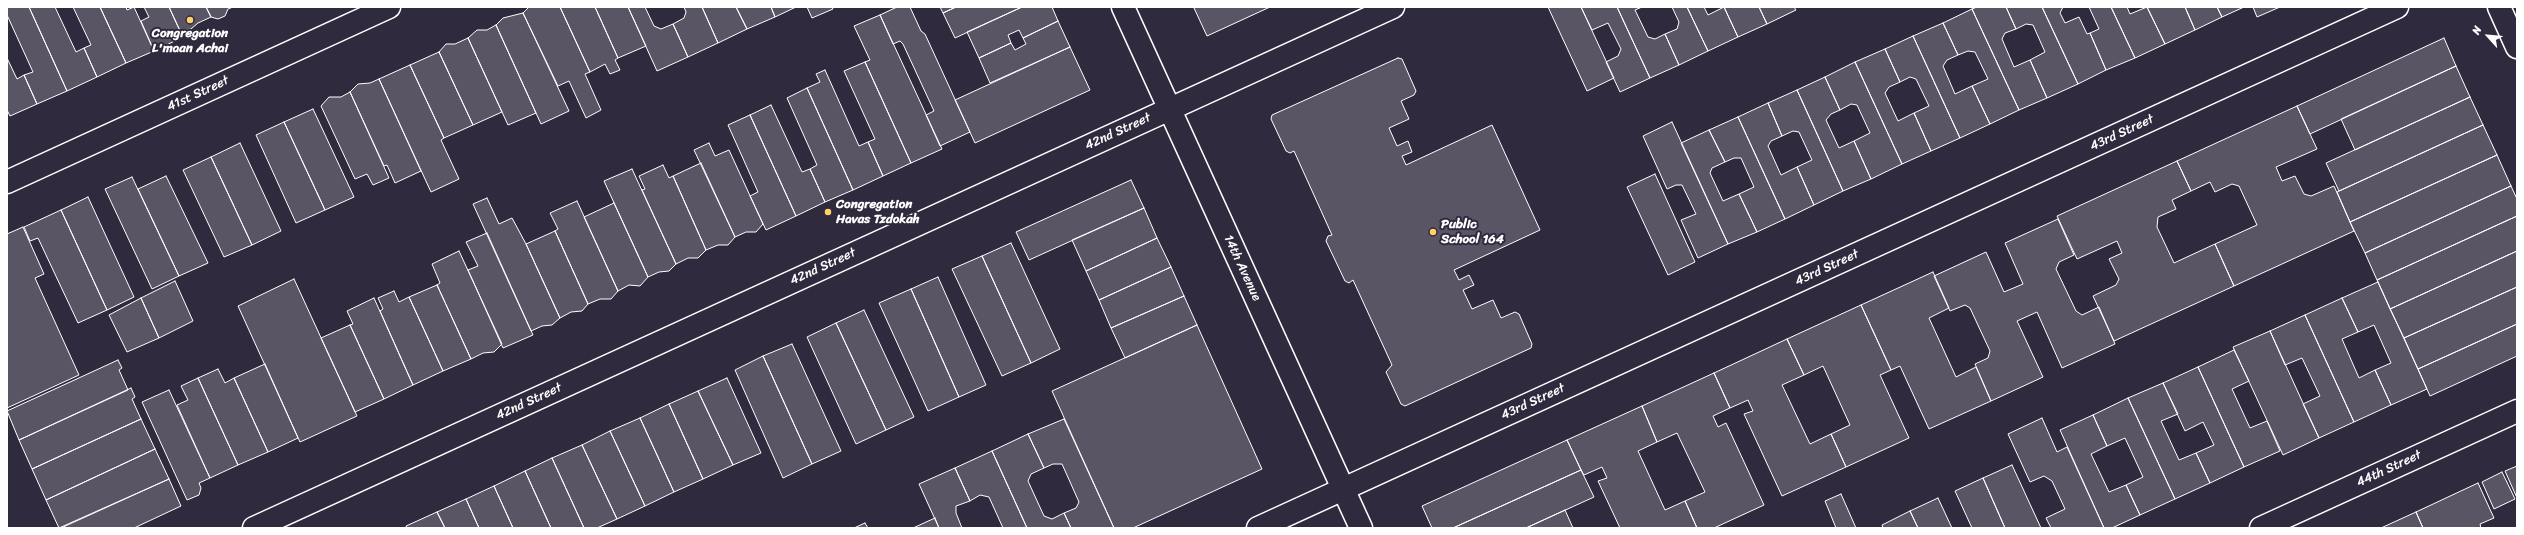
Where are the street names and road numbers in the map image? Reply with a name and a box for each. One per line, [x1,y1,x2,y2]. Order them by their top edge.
street label: 41st Street [165,73,231,115]
street label: 42nd Street [1083,110,1153,154]
street label: 43rd Street [2088,111,2156,155]
street label: 14th Avenue [1220,232,1264,304]
street label: 42nd Street [788,245,858,289]
street label: 43rd Street [1793,246,1861,290]
street label: 42nd Street [494,380,564,424]
street label: 43rd Street [1499,380,1567,424]
street label: 44th Street [2354,447,2424,491]

